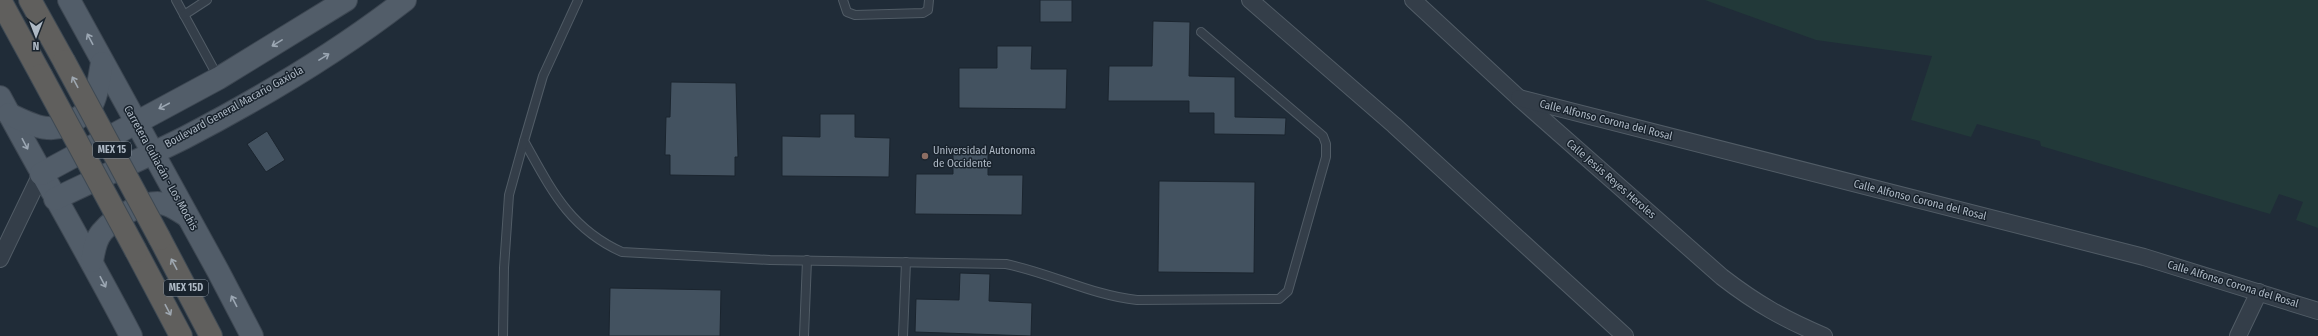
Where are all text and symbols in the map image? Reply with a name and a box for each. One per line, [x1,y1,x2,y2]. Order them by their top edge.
north arrow [16,16,56,56]
one-way arrow [85,33,93,45]
text: N [33,39,39,52]
one-way arrow [271,39,283,47]
one-way arrow [318,52,330,60]
street label: Boulevard General Macario Gaxiola [162,63,306,151]
one-way arrow [71,76,78,88]
street label: Calle Alfonso Corona del Rosal [1538,97,1674,143]
street label: Carretera Culiacán - Los Mochis [121,103,201,233]
one-way arrow [158,103,170,111]
street label: Calle Jesús Reyes Heroles [1564,137,1658,221]
one-way arrow [22,138,29,150]
road number: MEX 15 [93,142,131,158]
place label: Universidad Autonoma de Occidente [933,144,1035,170]
marker: Universidad Autonoma de Occidente [920,151,930,161]
street label: Calle Alfonso Corona del Rosal [1852,177,1988,223]
street label: Calle Alfonso Corona del Rosal [2166,258,2300,310]
one-way arrow [169,259,177,271]
one-way arrow [99,275,107,287]
road number: MEX 15D [164,280,208,296]
one-way arrow [230,296,237,308]
one-way arrow [164,304,172,316]

